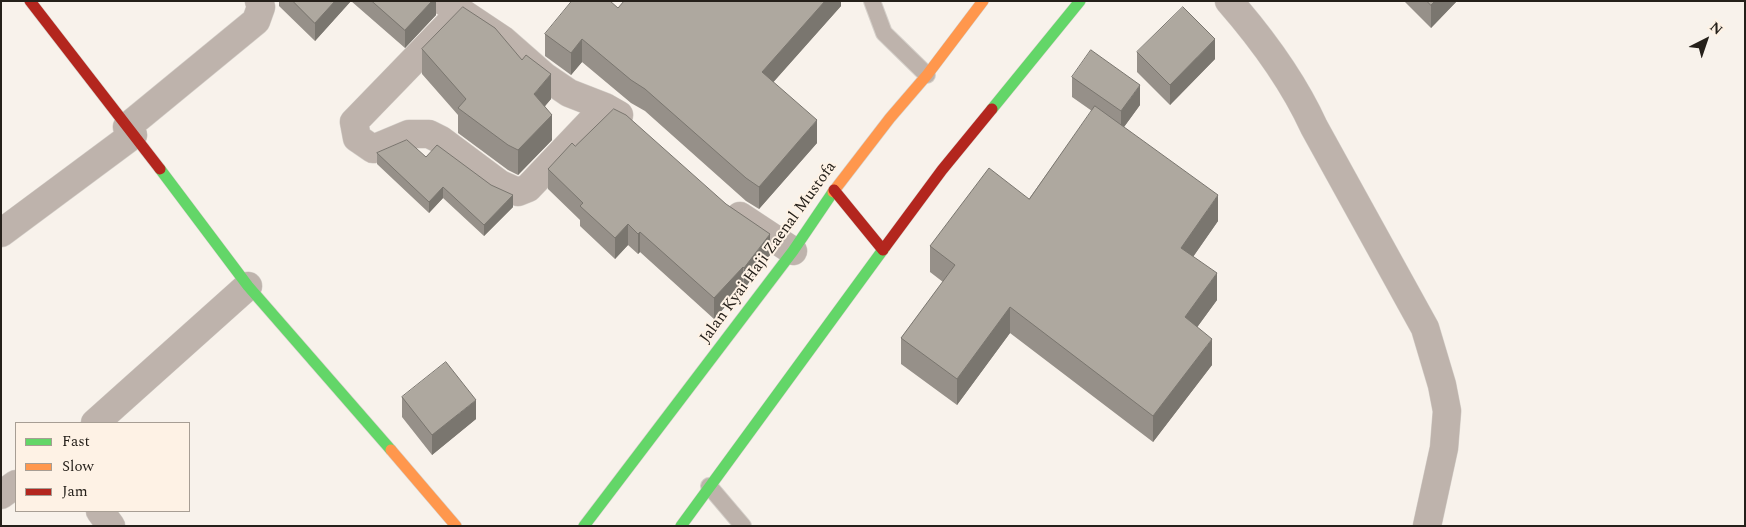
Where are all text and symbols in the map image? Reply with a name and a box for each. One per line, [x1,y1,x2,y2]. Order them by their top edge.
north arrow [1681,15,1731,65]
text: N [1705,17,1727,40]
street label: Jalan Kyai Haji Zaenal Mustofa [697,158,841,348]
legend [15,422,190,512]
text: Fast [62,430,90,453]
text: Slow [62,455,94,478]
text: Jam [62,480,88,503]

